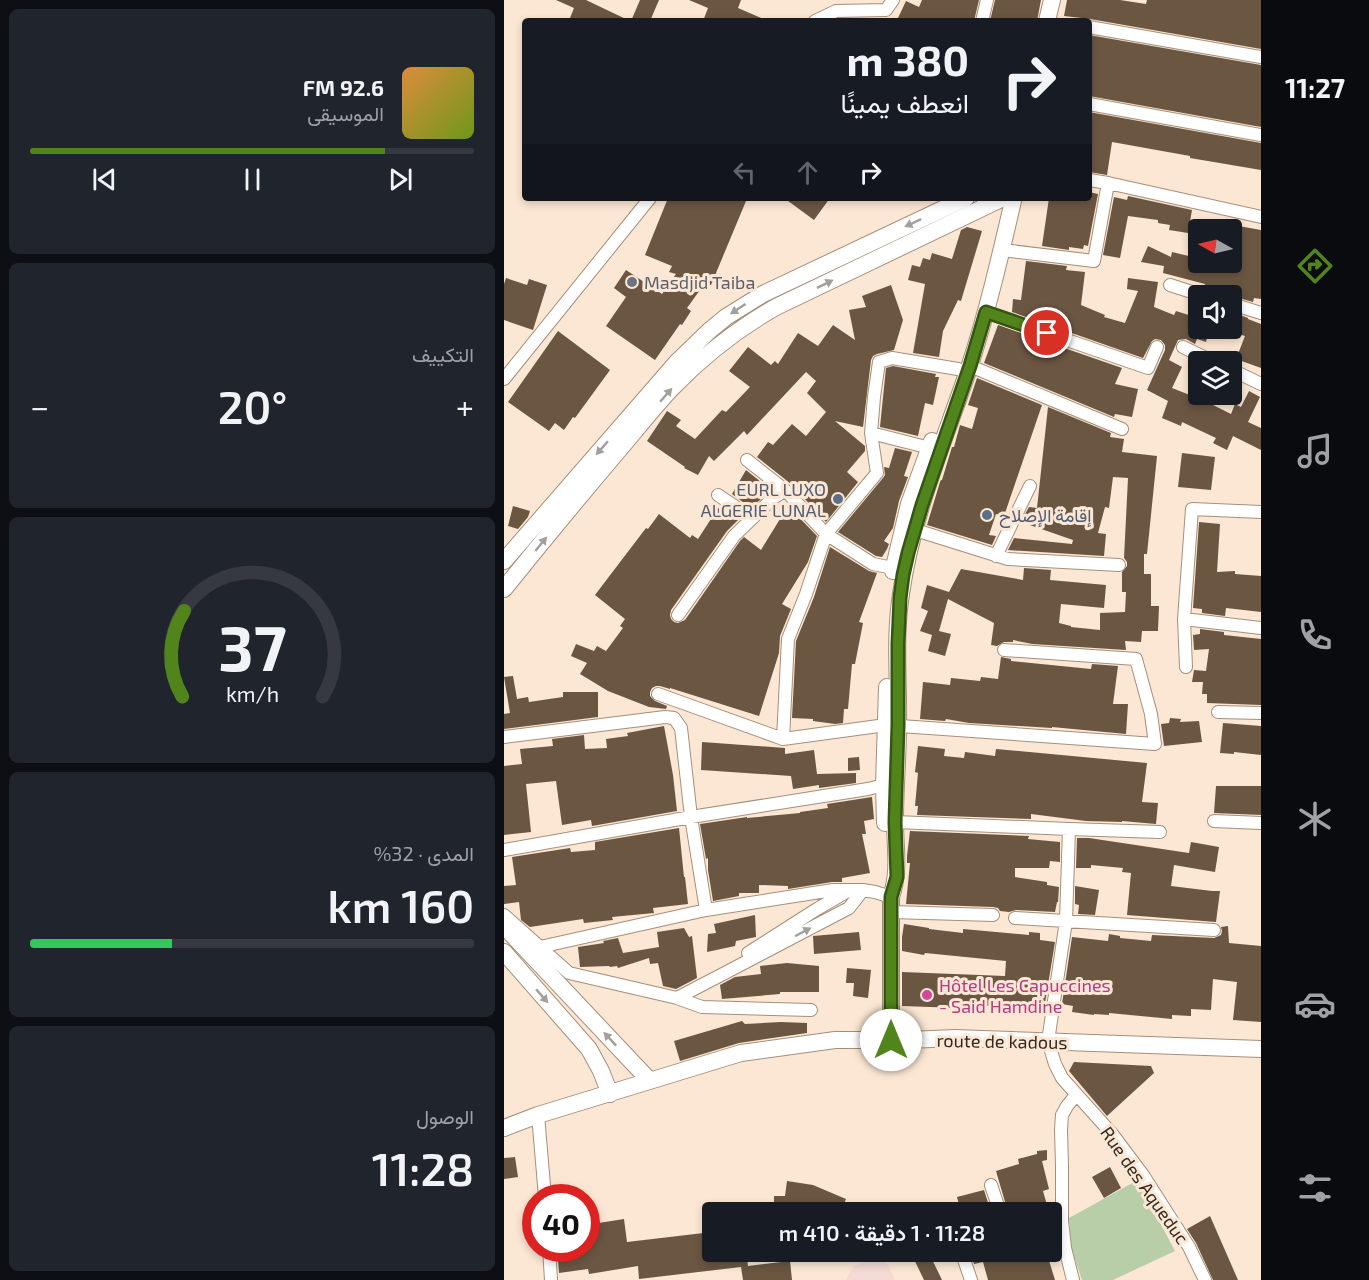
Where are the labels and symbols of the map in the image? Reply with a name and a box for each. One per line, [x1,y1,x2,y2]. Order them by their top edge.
one-way arrow [905,218,922,227]
north arrow [1188,219,1242,273]
place label: Masdjid Taiba [644,271,755,293]
marker: Masdjid Taiba [625,275,639,289]
one-way arrow [816,279,833,288]
one-way arrow [730,303,746,314]
pin [1021,307,1072,358]
one-way arrow [660,387,673,403]
one-way arrow [596,440,609,455]
place label: EURL LUXO ALGERIE LUNAL [700,478,826,521]
marker: EURL LUXO ALGERIE LUNAL [831,492,845,506]
place label: إقامة الإصلاح [999,504,1091,528]
marker: إقامة الإصلاح [980,508,994,522]
one-way arrow [534,536,546,551]
one-way arrow [795,927,812,937]
place label: Hôtel Les Capuccines - Said Hamdine [939,974,1111,1017]
one-way arrow [536,988,549,1004]
marker: Hôtel Les Capuccines - Said Hamdine [920,988,934,1002]
position arrow [859,1008,923,1072]
street label: route de kadous [936,1029,1068,1053]
one-way arrow [603,1031,617,1046]
street label: Rue des Aqueduc [1096,1122,1194,1248]
speed limit sign: 40 [522,1184,600,1262]

